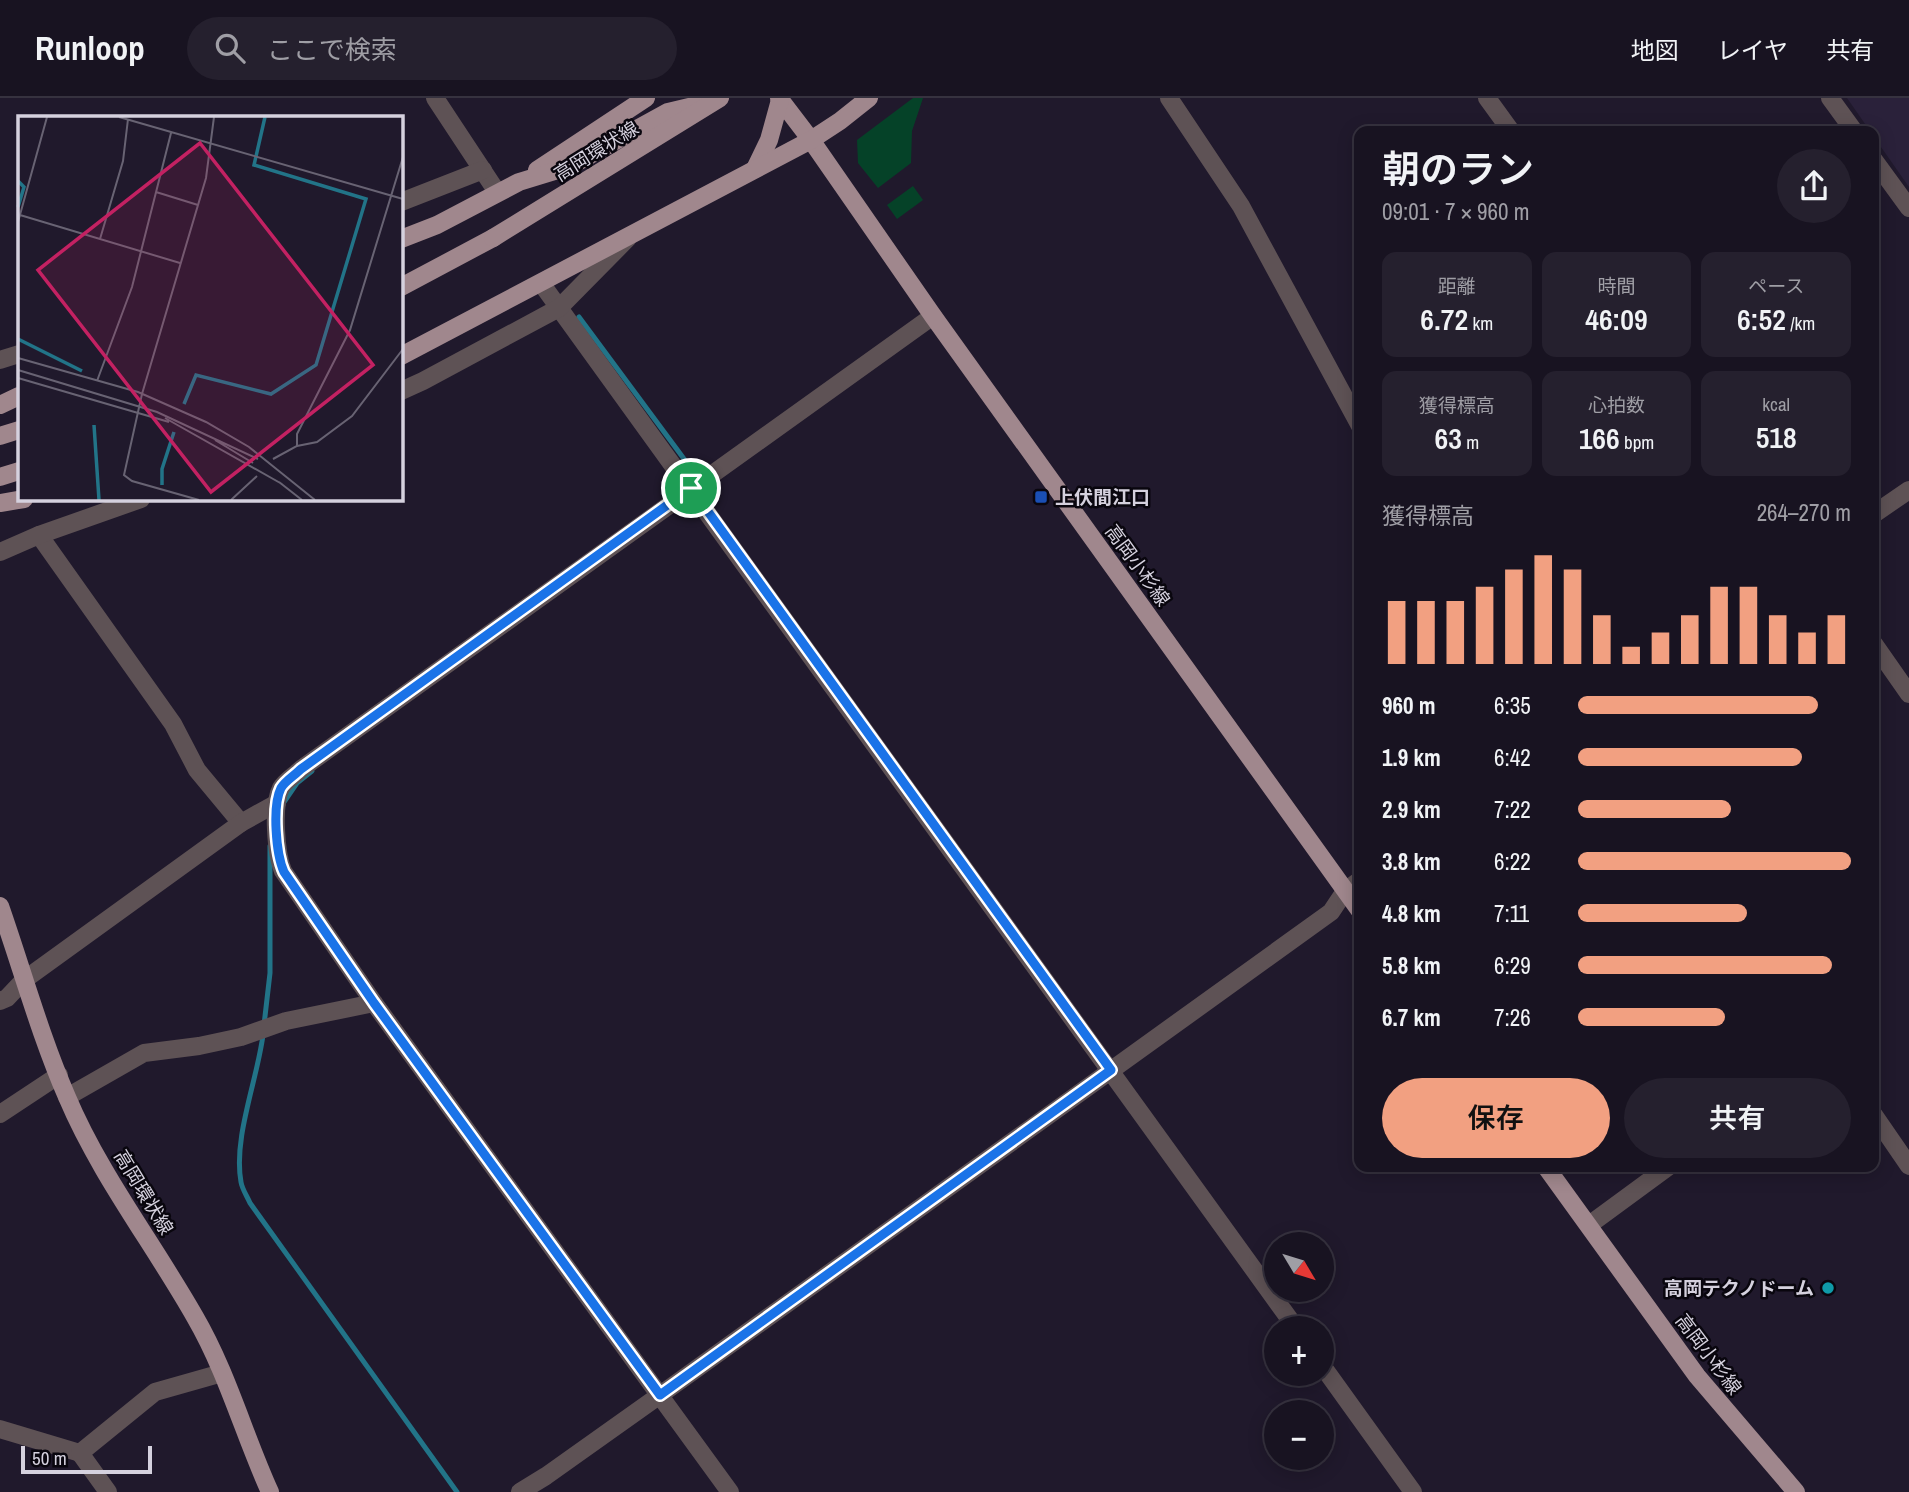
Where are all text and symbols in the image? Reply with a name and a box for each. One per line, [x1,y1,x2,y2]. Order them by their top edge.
search box [187,17,677,80]
text: Runloop [35,26,145,70]
icon: search [211,29,249,67]
text: ここで検索 [267,32,397,67]
text: 地図 [1631,34,1679,66]
text: レイヤ [1717,34,1788,66]
text: 共有 [1826,34,1874,66]
street label: 高岡環状線 [549,115,643,187]
inset map [18,116,402,500]
text: 朝のラン [1382,144,1534,195]
button: share [1777,149,1851,223]
text: 09:01 · 7 × 960 m [1382,196,1529,227]
text: 距離 [1438,273,1476,299]
text: 時間 [1597,273,1636,299]
text: ペース [1748,273,1804,299]
text: 6.72 [1420,299,1468,339]
text: 46:09 [1585,299,1648,339]
text: 6:52 [1737,299,1786,339]
text: km [1468,310,1493,336]
text: /km [1786,310,1815,336]
text: kcal [1762,391,1790,417]
text: 獲得標高 [1419,392,1495,418]
text: 心拍数 [1588,392,1645,418]
text: 518 [1756,417,1797,457]
text: 63 [1434,418,1462,458]
text: 166 [1579,418,1620,458]
text: m [1462,429,1479,455]
text: bpm [1620,429,1654,455]
pin [661,458,721,518]
icon: arrive [672,469,710,507]
place label: 上伏間江口 [1055,484,1150,510]
marker: 上伏間江口 [1033,489,1049,505]
text: 264–270 m [1757,497,1851,528]
text: 獲得標高 [1382,500,1474,531]
street label: 高岡小杉線 [1100,519,1176,611]
text: 960 m [1382,690,1435,721]
text: 6:35 [1494,690,1531,721]
text: 1.9 km [1382,742,1441,773]
text: 6:42 [1494,742,1531,773]
text: 2.9 km [1382,794,1441,825]
text: 7:22 [1494,794,1531,825]
text: 3.8 km [1382,846,1441,877]
text: 6:22 [1494,846,1531,877]
text: 4.8 km [1382,898,1441,929]
text: 7:11 [1494,898,1529,929]
text: 5.8 km [1382,950,1441,981]
text: 6:29 [1494,950,1531,981]
text: 6.7 km [1382,1002,1441,1033]
text: 7:26 [1494,1002,1531,1033]
button: 保存 [1382,1078,1610,1158]
button: 共有 [1624,1078,1851,1158]
street label: 高岡環状線 [108,1145,180,1239]
north arrow [1264,1232,1334,1302]
map controls [1264,1232,1334,1470]
place label: 高岡テクノドーム [1664,1275,1814,1301]
marker: 高岡テクノドーム [1820,1280,1836,1296]
street label: 高岡小杉線 [1670,1308,1748,1400]
button: + [1264,1316,1334,1386]
button: − [1264,1400,1334,1470]
scale bar [21,1443,152,1475]
text: 50 m [32,1445,67,1471]

